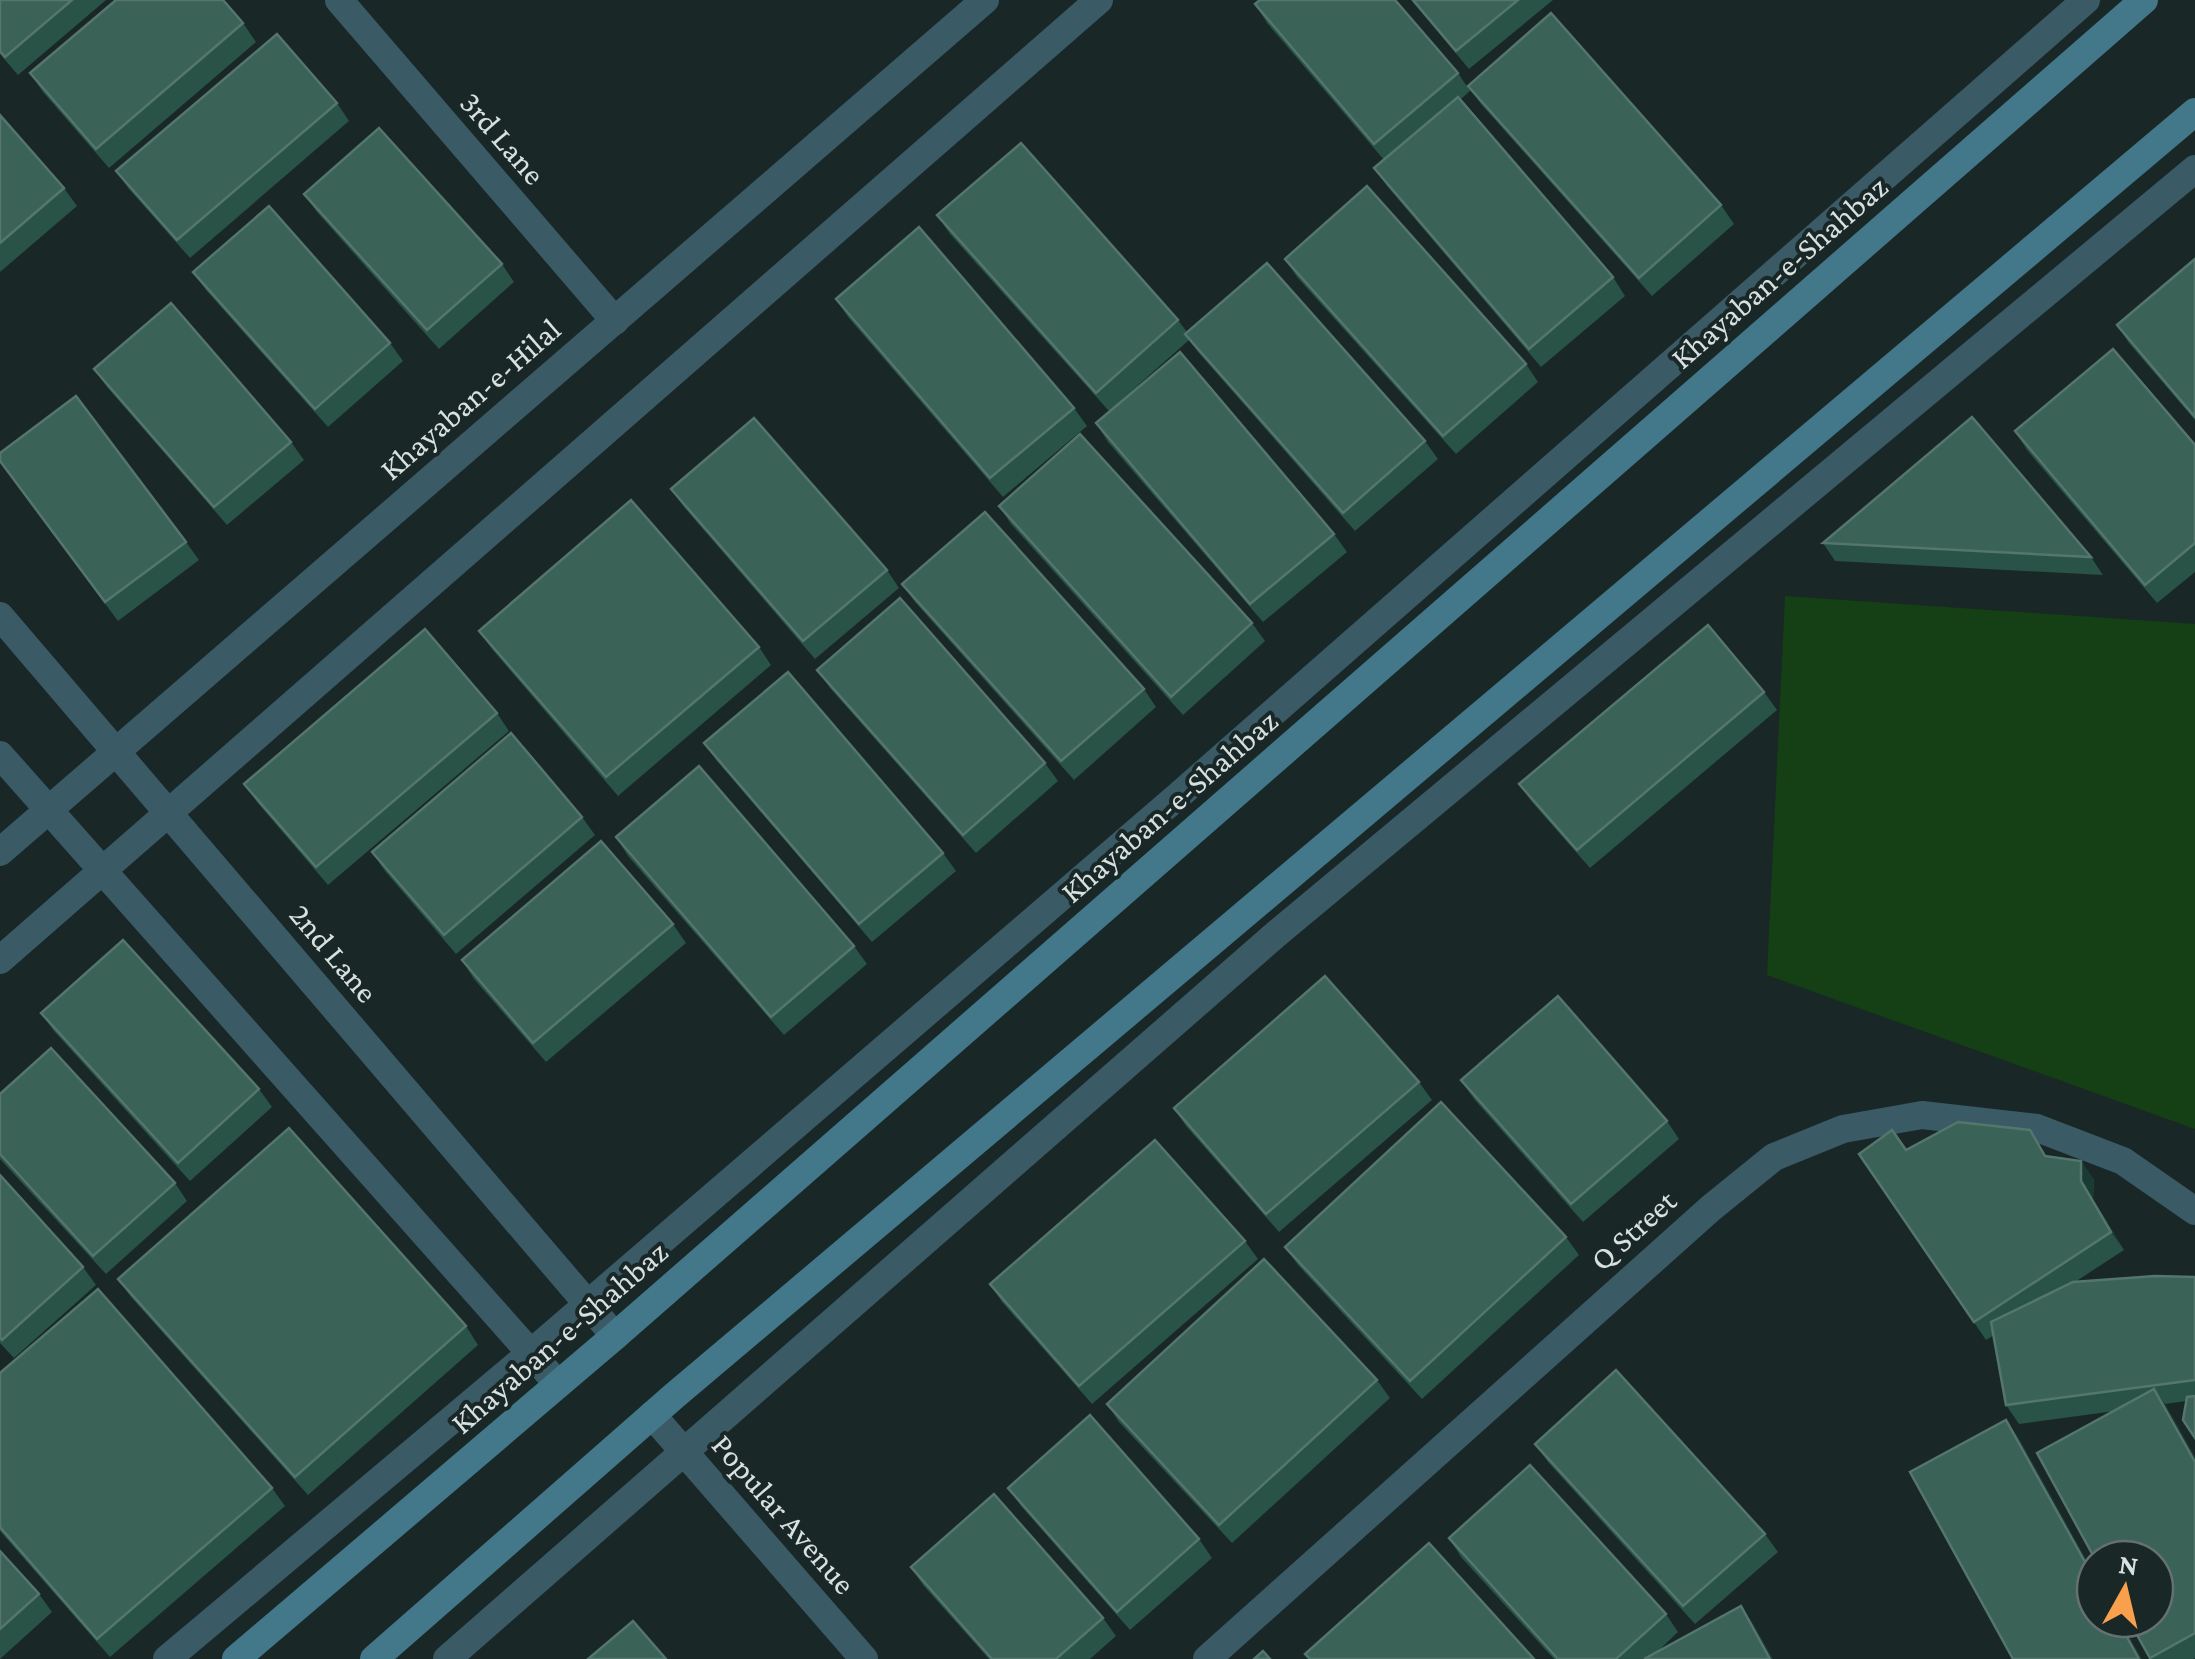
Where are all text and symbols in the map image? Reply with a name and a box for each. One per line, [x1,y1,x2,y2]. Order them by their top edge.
street label: 3rd Lane [453,84,553,192]
street label: Khayaban-e-Shahbaz [1663,168,1895,376]
street label: Khayaban-e-Hilal [372,311,568,487]
street label: Khayaban-e-Shahbaz [1053,702,1285,910]
street label: 2nd Lane [283,896,385,1010]
street label: Q Street [1583,1182,1683,1278]
street label: Khayaban-e-Shahbaz [443,1233,675,1441]
street label: Popular Avenue [705,1427,863,1601]
north arrow [2075,1539,2175,1639]
text: N [2117,1548,2140,1581]

